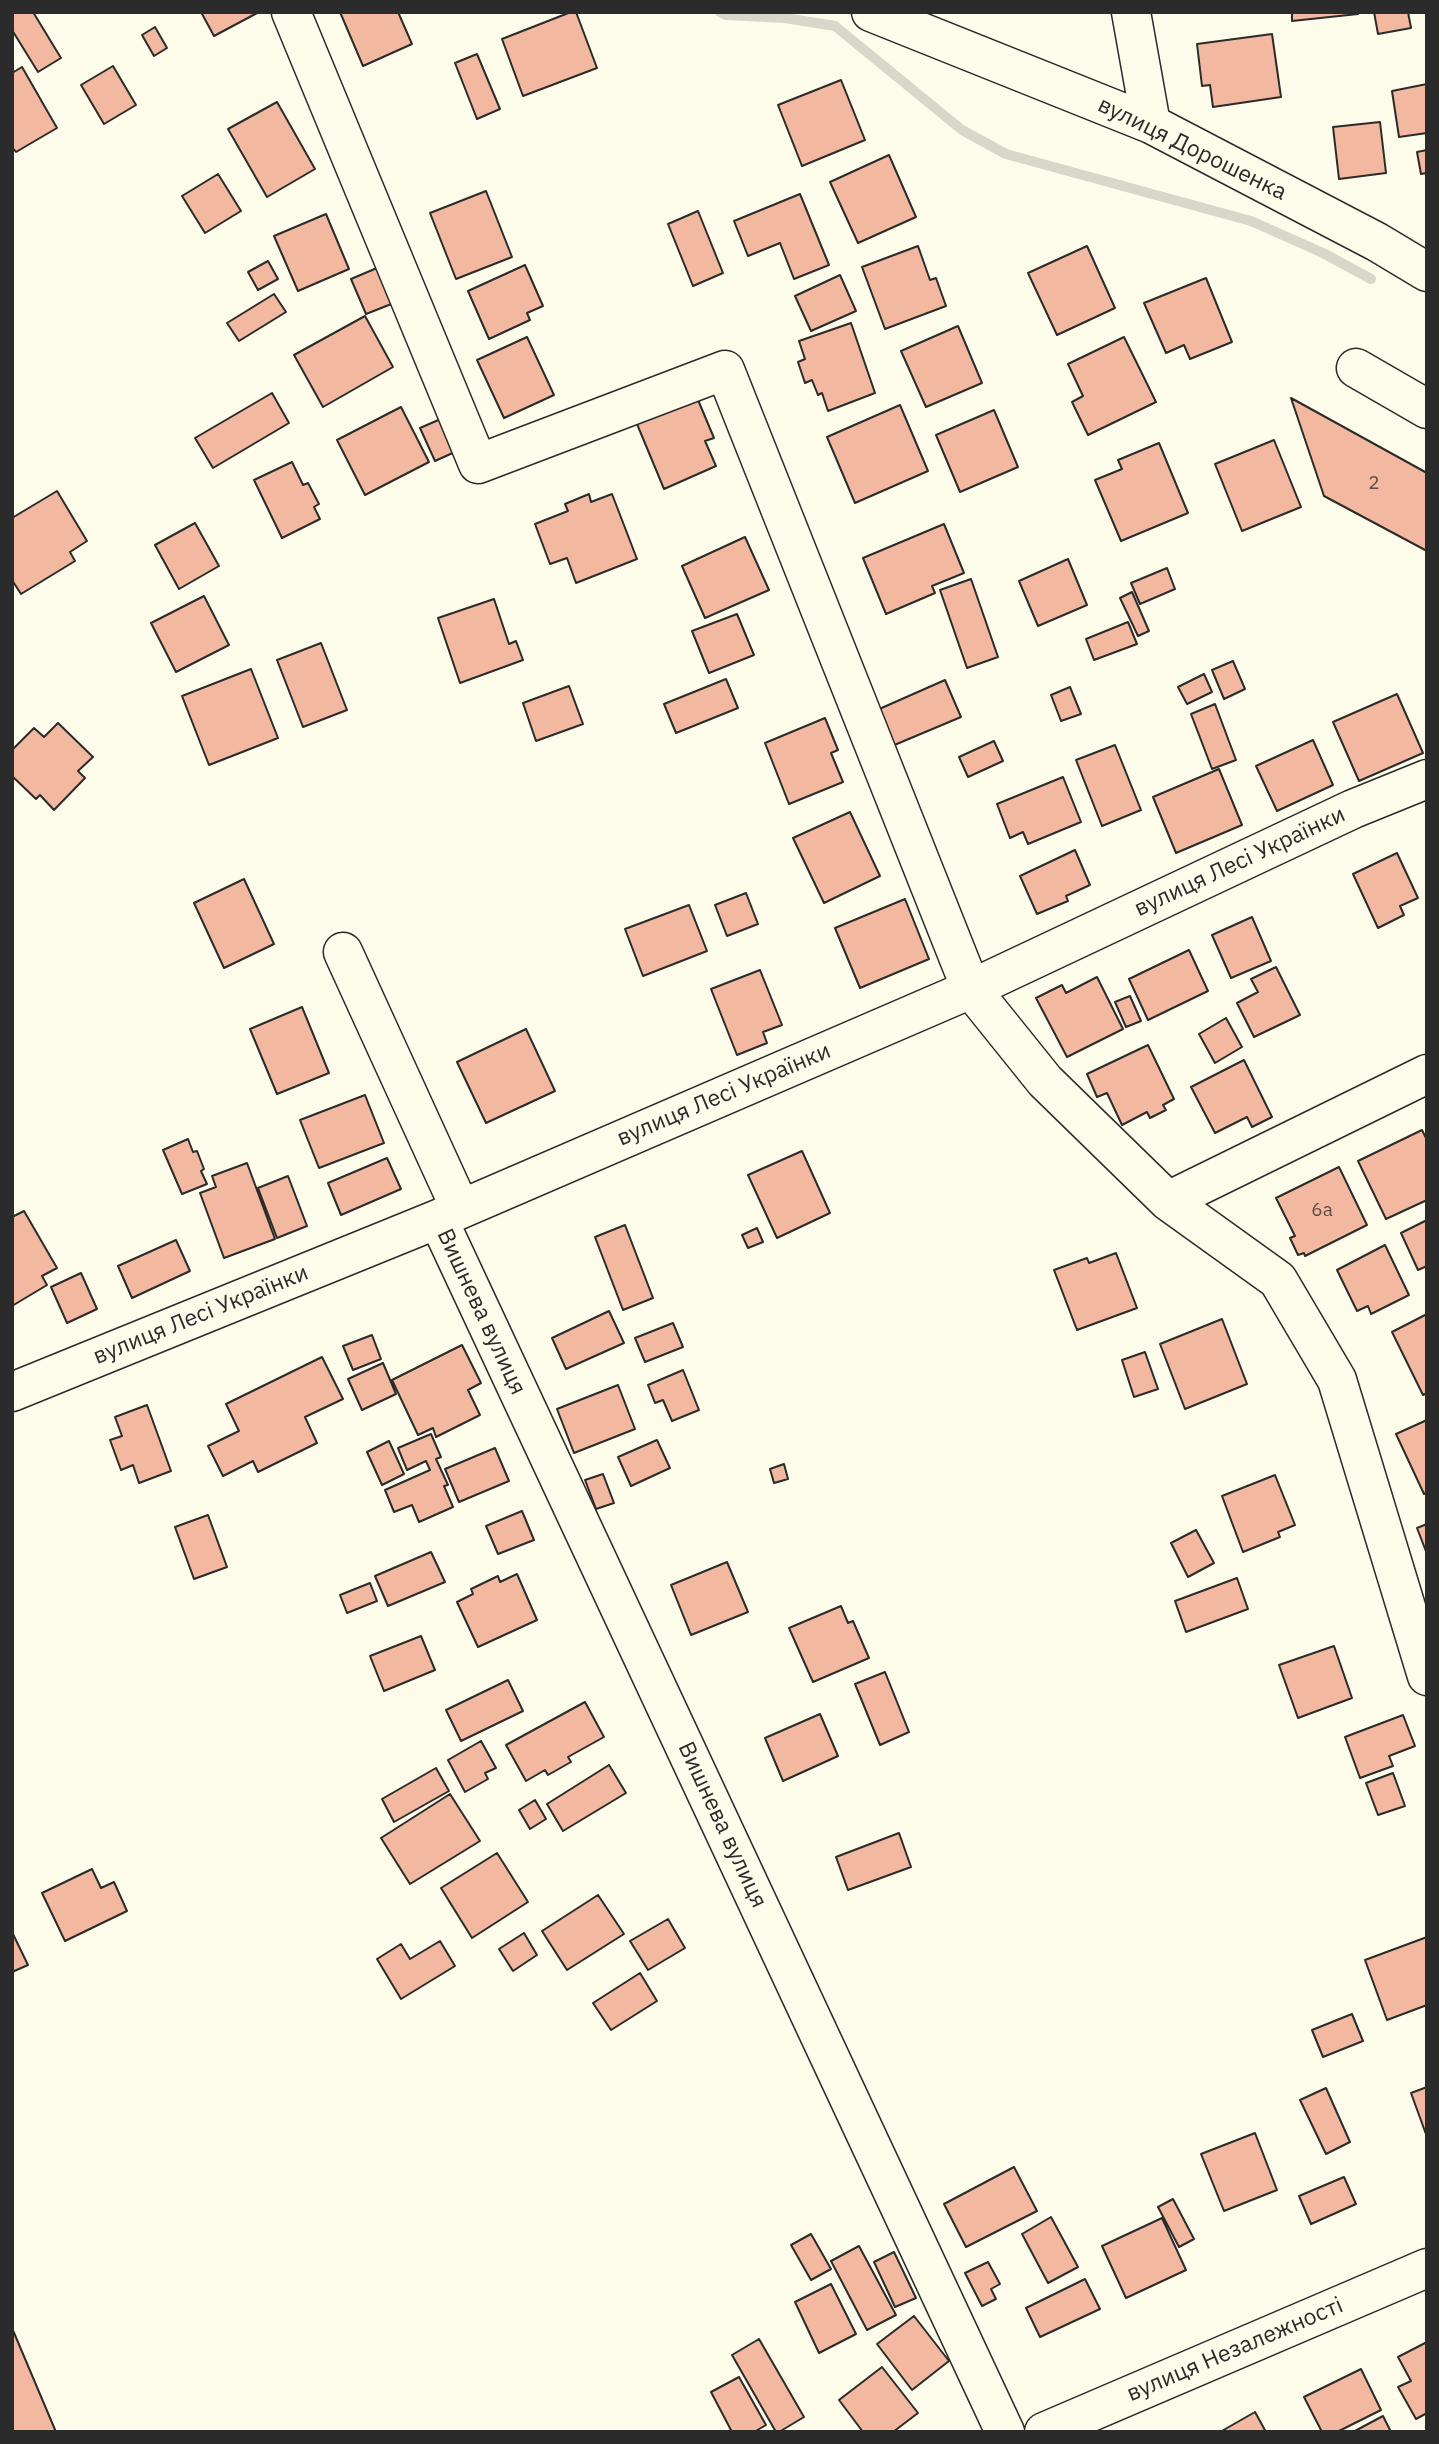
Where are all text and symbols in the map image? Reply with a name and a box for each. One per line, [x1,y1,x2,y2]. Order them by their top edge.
street label: вулиця Дорошенка [1093,91,1291,207]
house number: 2 [1368,473,1380,495]
street label: вулиця Лесі Українки [1130,801,1350,923]
street label: вулиця Лесі Українки [613,1037,835,1153]
house number: 6а [1311,1200,1333,1222]
street label: Вишнева вулиця [430,1225,532,1399]
street label: вулиця Лесі Українки [89,1259,313,1371]
street label: Вишнева вулиця [671,1738,773,1912]
street label: вулиця Незалежності [1123,2292,1347,2408]

